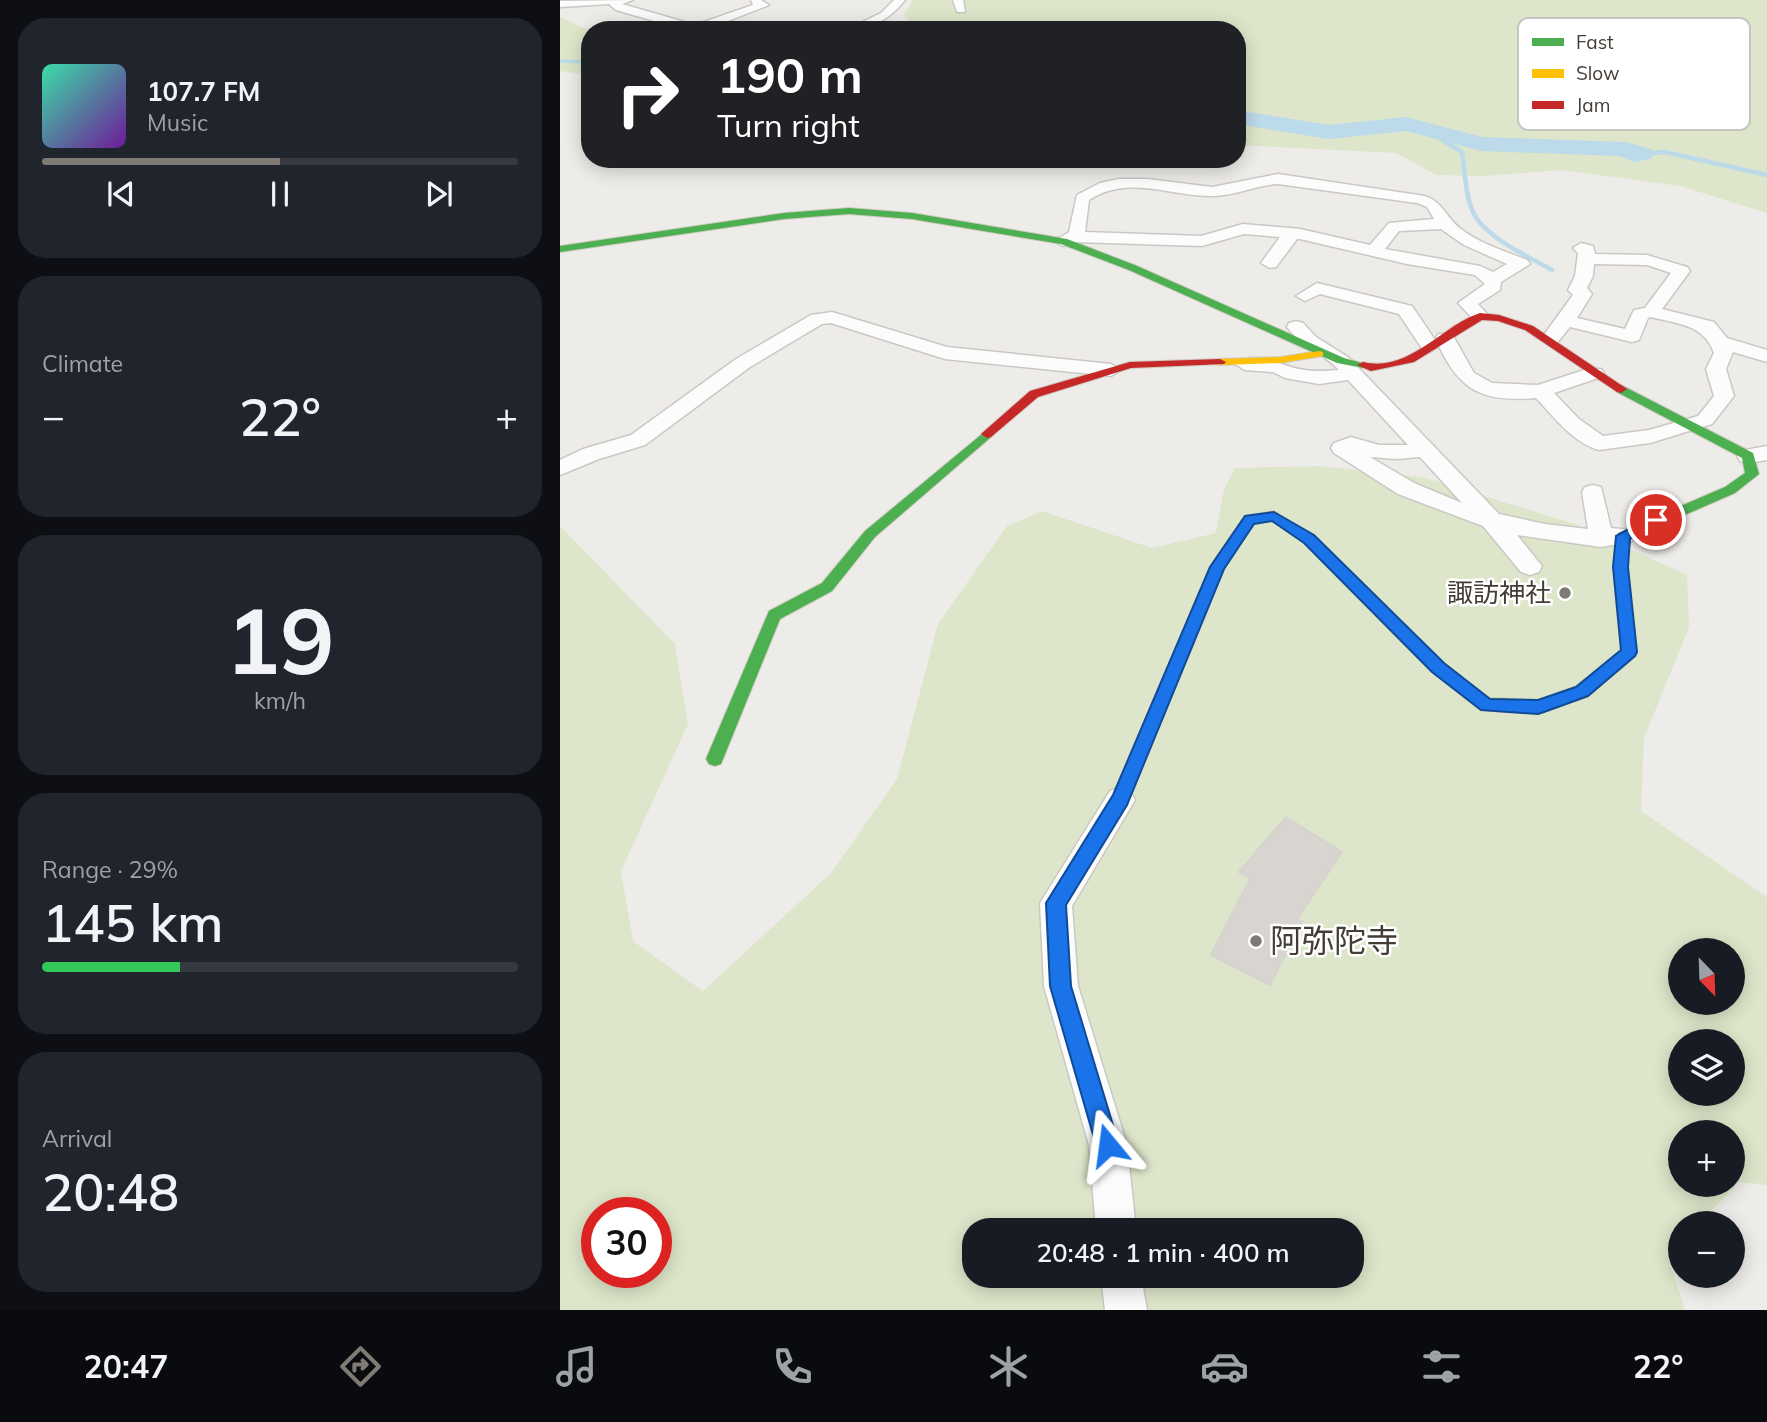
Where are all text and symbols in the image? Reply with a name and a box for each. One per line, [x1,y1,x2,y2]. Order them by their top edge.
legend [1518,18,1750,130]
text: Fast [1576,30,1614,54]
text: 190 m [717,44,863,105]
icon: right [602,49,693,140]
text: Slow [1576,61,1620,85]
text: 107.7 FM [147,75,260,108]
text: Jam [1576,93,1610,117]
text: Turn right [717,105,860,145]
text: Music [147,108,208,137]
icon: previous [102,175,140,213]
icon: pause [261,175,299,213]
icon: next [420,175,458,213]
text: Climate [42,349,123,378]
text: 22° [239,384,321,449]
text: − [42,392,65,440]
text: + [495,392,518,440]
pin [1626,490,1686,550]
icon: arrive [1637,501,1675,539]
place label: 諏訪神社 [1447,576,1551,609]
text: 19 [225,583,335,697]
marker: 諏訪神社 [1557,585,1573,601]
text: km/h [254,686,306,715]
text: Range · 29% [42,855,178,884]
text: 145 km [42,890,223,955]
place label: 阿弥陀寺 [1270,920,1398,960]
marker: 阿弥陀寺 [1248,933,1264,949]
north arrow [1668,938,1745,1015]
map controls [1668,938,1745,1288]
button: layers [1668,1029,1745,1106]
position arrow [1071,1108,1145,1182]
button: + [1668,1120,1745,1197]
text: Arrival [42,1124,112,1153]
text: 20:48 [42,1159,179,1224]
speed limit sign: 30 [581,1197,672,1288]
button: − [1668,1211,1745,1288]
text: 20:48 · 1 min · 400 m [1036,1236,1290,1269]
icon: directions [336,1342,385,1391]
icon: music [552,1342,601,1391]
icon: phone [768,1342,817,1391]
icon: climate [984,1342,1033,1391]
icon: car [1200,1342,1249,1391]
icon: filters [1417,1342,1466,1391]
text: 20:47 [84,1346,168,1386]
text: 22° [1633,1346,1683,1386]

